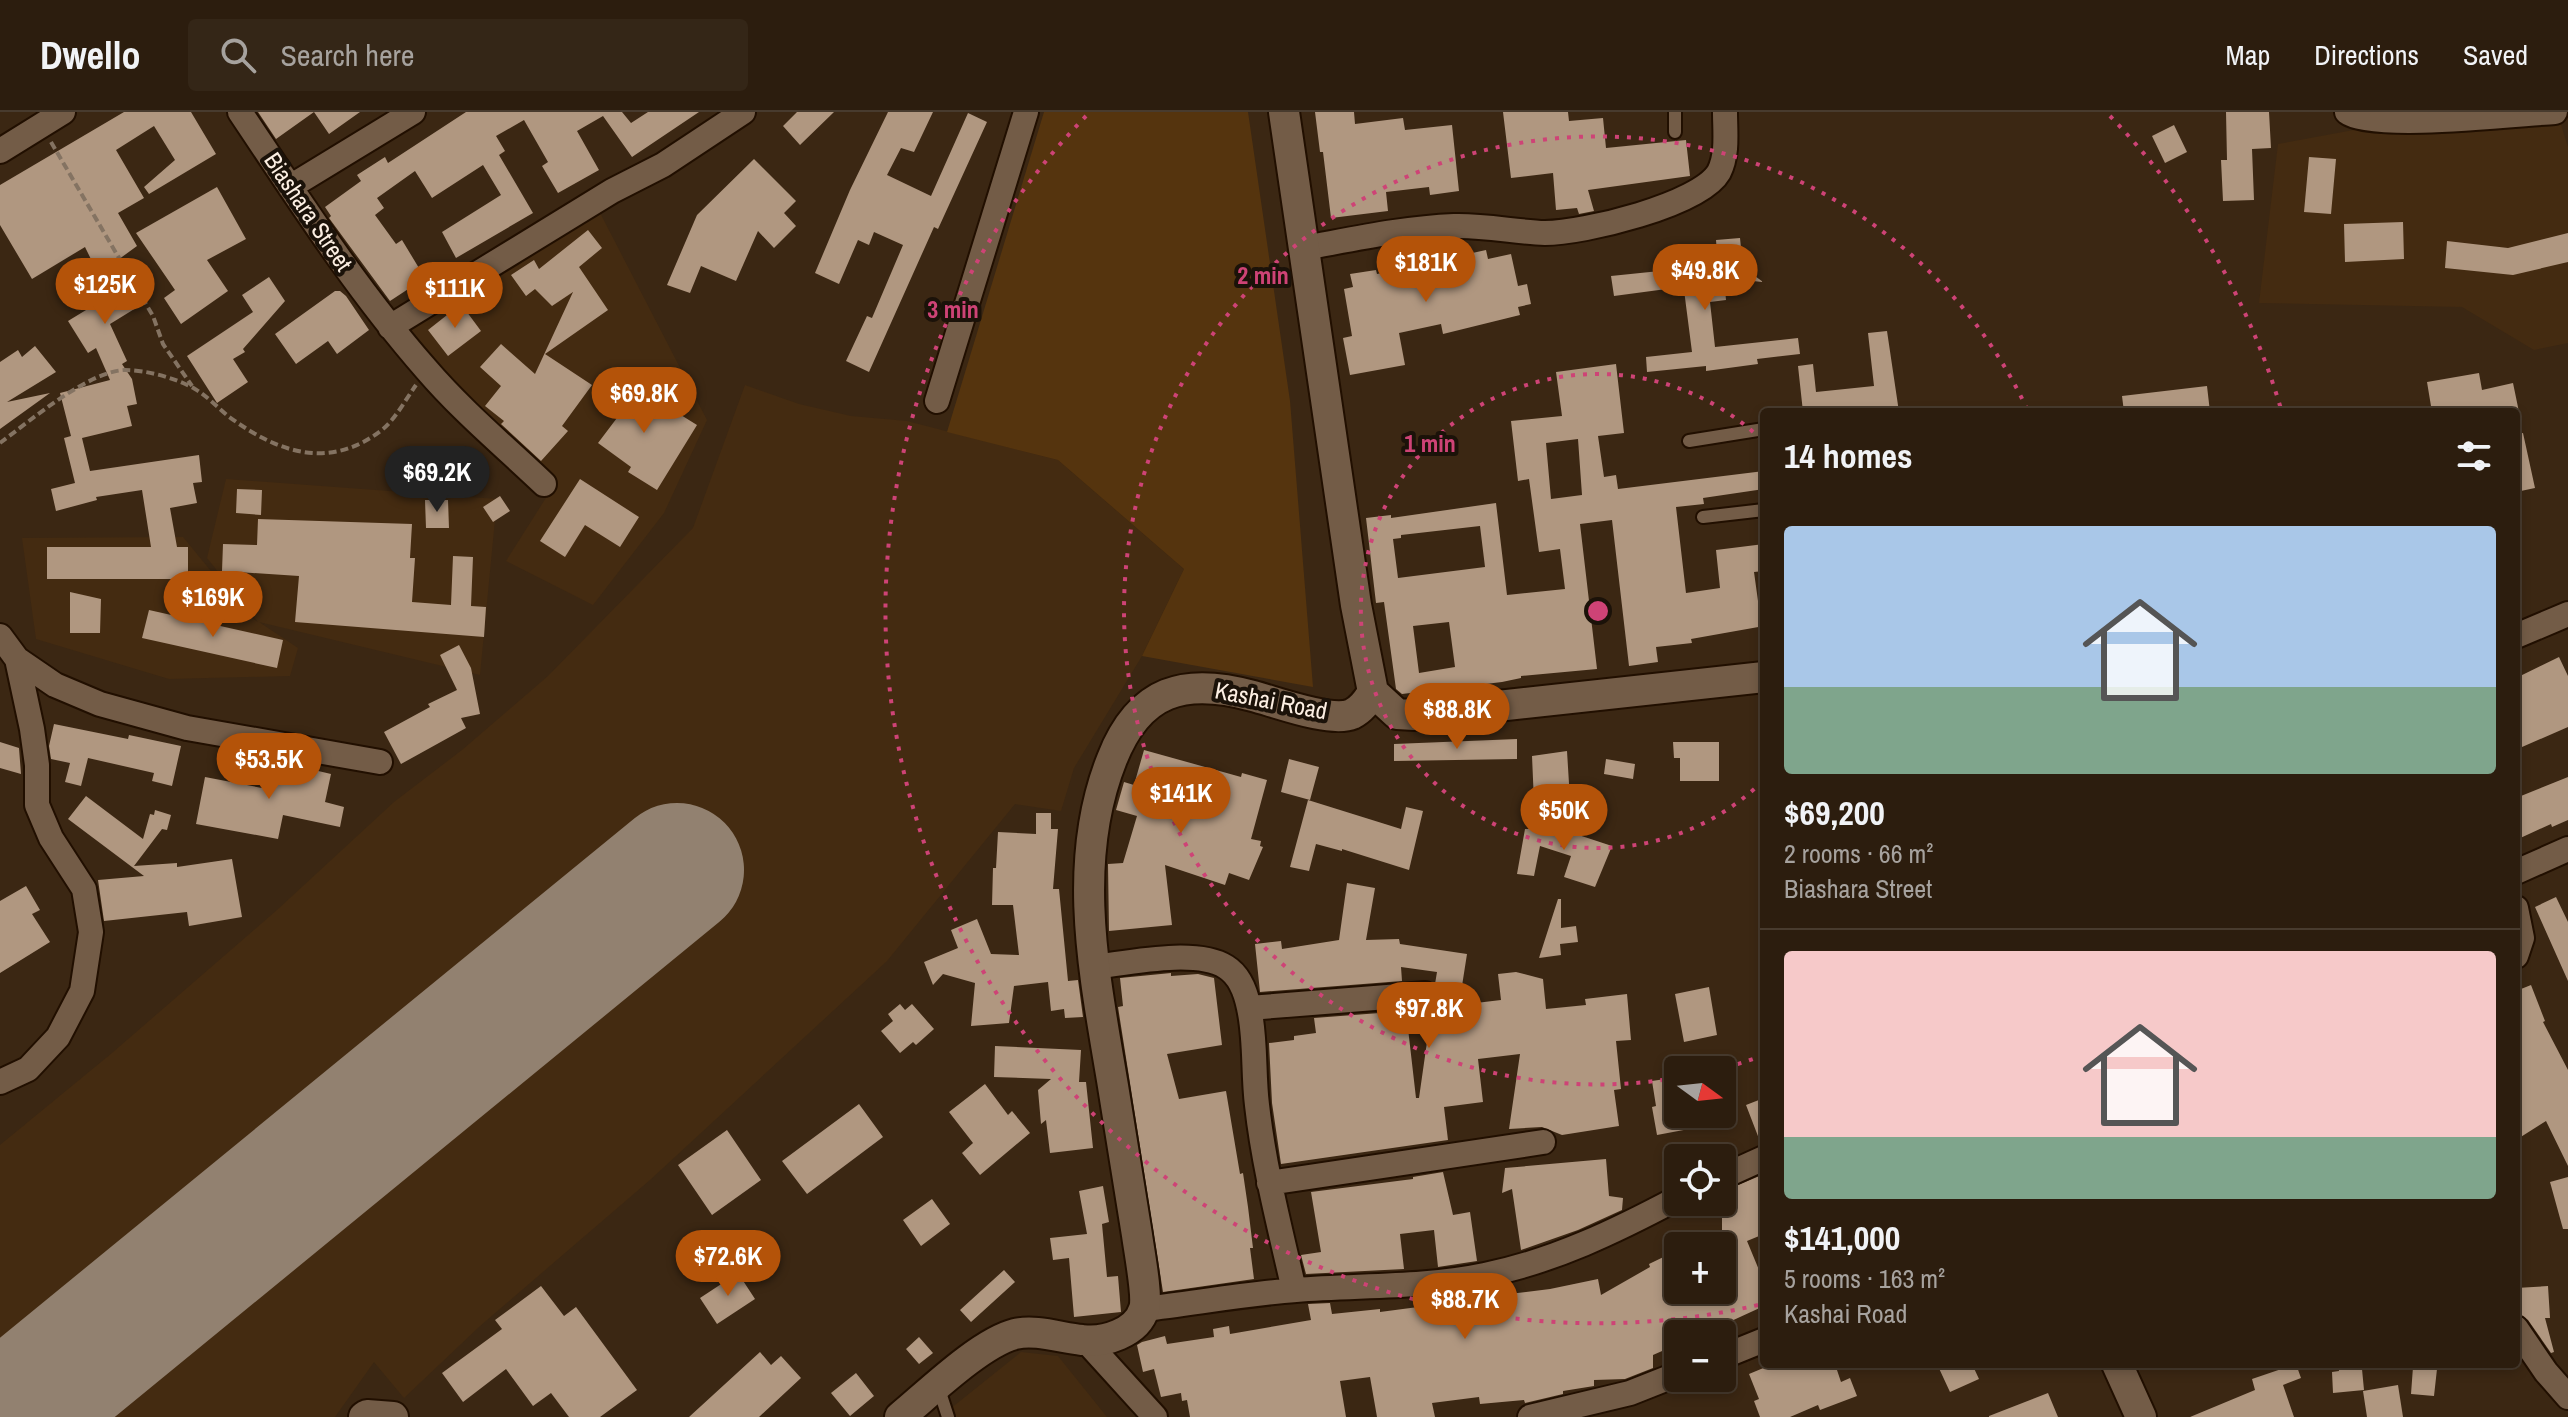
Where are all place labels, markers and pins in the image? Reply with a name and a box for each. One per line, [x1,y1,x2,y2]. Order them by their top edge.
pin: $181K [1370,236,1482,304]
pin: $49.8K [1640,244,1770,312]
pin: $125K [49,258,161,326]
pin: $111K [399,262,511,330]
pin: $69.8K [579,367,709,435]
pin: $69.2K [372,446,502,514]
pin: $169K [157,571,269,639]
centre of rings [1584,597,1612,625]
pin: $88.8K [1392,683,1522,751]
pin: $53.5K [204,733,334,801]
pin: $141K [1125,767,1237,835]
pin: $50K [1517,784,1611,852]
pin: $97.8K [1364,982,1494,1050]
pin: $72.6K [663,1230,793,1298]
pin: $88.7K [1400,1273,1530,1341]

